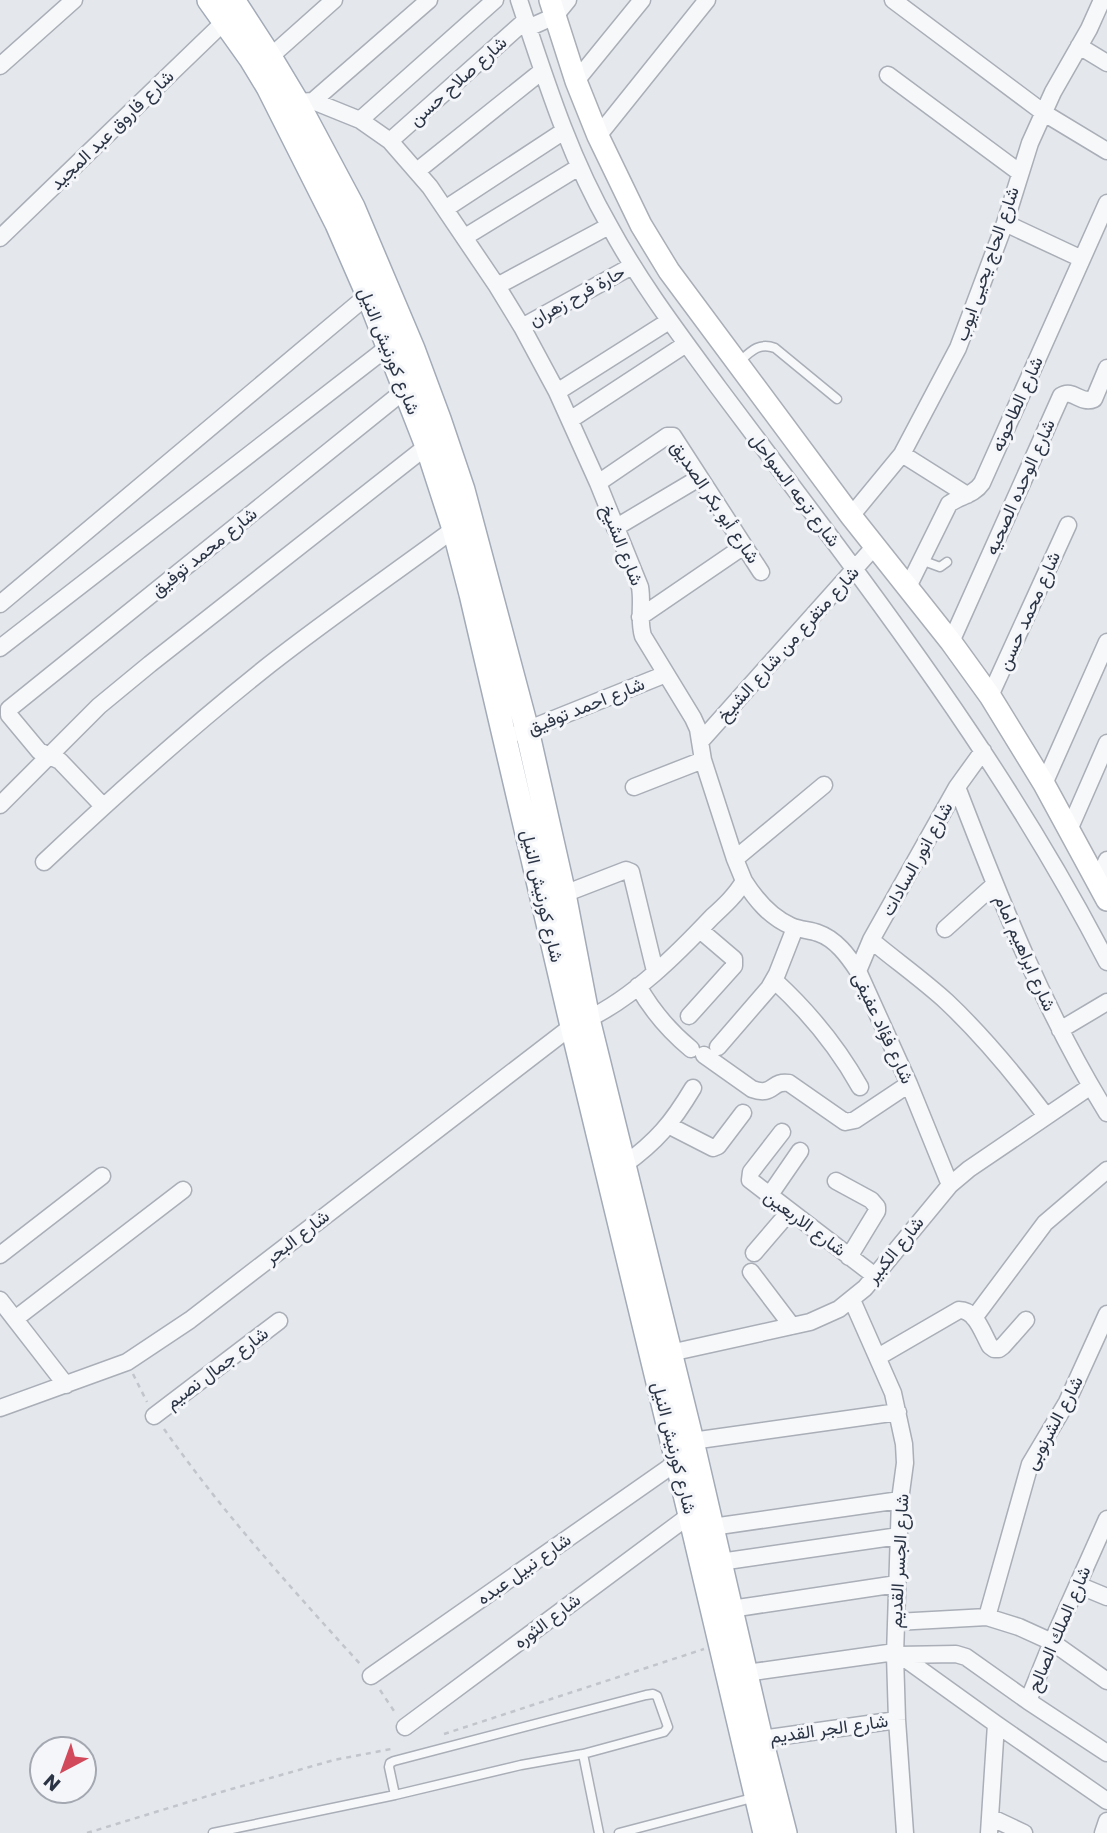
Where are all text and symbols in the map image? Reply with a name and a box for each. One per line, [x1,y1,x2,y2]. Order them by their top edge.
street label: شارع صلاح حسن [403,30,512,131]
street label: شارع فاروق عبد المجيد [44,64,179,195]
street label: شارع الحاج يحيى ايوب [948,183,1025,345]
street label: حارة فرح زهران [524,259,629,332]
street label: شارع كورنيش النيل [353,283,426,418]
street label: شارع الطاحونه [984,352,1049,455]
street label: شارع الوحده الصحيه [978,415,1061,559]
street label: شارع ترعه السواحل [744,428,846,552]
street label: شارع أبو بكر الصديق [665,435,766,568]
street label: شارع محمد توفيق [145,501,262,602]
street label: شارع الشيخ [595,501,650,589]
street label: شارع محمد حسن [991,547,1066,674]
street label: شارع متفرع من شارع الشيخ [711,560,864,727]
street label: شارع احمد توفيق [524,671,648,740]
street label: شارع انور السادات [875,797,958,920]
street label: شارع كورنيش النيل [515,827,570,965]
street label: شارع ابراهيم امام [989,891,1062,1015]
street label: شارع فؤاد عفيفى [847,968,920,1088]
street label: شارع الاربعين [759,1183,852,1262]
street label: شارع البحر [258,1203,334,1270]
street label: شارع الكبير [859,1211,929,1289]
street label: شارع جمال نصيم [160,1321,273,1415]
street label: شارع الشرنوبى [1018,1371,1089,1474]
street label: شارع كورنيش النيل [646,1379,703,1517]
street label: شارع الجسر القديم [882,1493,915,1629]
street label: شارع نبيل عبده [471,1527,576,1610]
street label: شارع الملك الصالح [1021,1562,1096,1696]
street label: شارع الثوره [508,1587,585,1654]
street label: شارع الجر القديم [768,1708,890,1749]
north arrow [28,1735,98,1805]
text: N [38,1768,66,1797]

